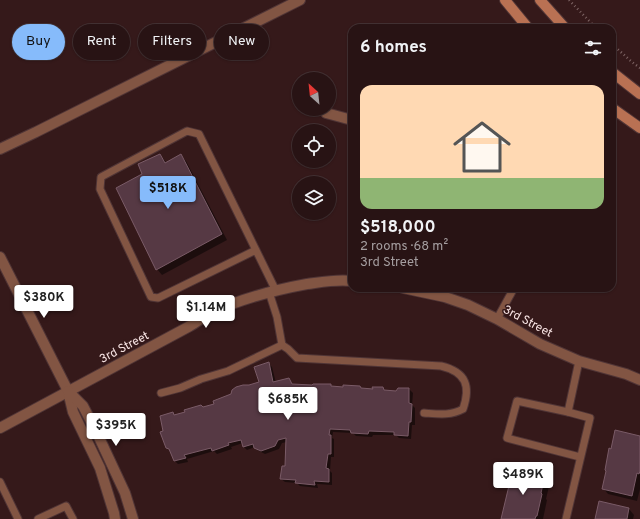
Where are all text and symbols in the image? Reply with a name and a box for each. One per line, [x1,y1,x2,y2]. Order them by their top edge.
chip: Buy [12,24,65,60]
chip: Rent [73,24,130,60]
chip: Filters [138,24,206,60]
chip: New [214,24,269,60]
text: 6 homes [360,37,427,59]
icon: filters [582,37,604,59]
north arrow [292,72,336,116]
map controls [292,72,336,220]
icon: home [446,111,518,183]
button: locate [292,124,336,168]
pin: $518K [140,176,196,210]
button: layers [292,176,336,220]
text: $518K [149,181,187,197]
text: $518,000 [360,217,436,239]
text: 2 rooms · 68 m² [360,239,448,255]
text: 3rd Street [360,255,419,271]
pin: $380K [16,285,72,319]
text: $380K [23,290,65,306]
pin: $1.14M [173,295,239,329]
text: $1.14M [186,300,226,316]
street label: 3rd Street [500,302,555,342]
street label: 3rd Street [97,328,152,368]
pin: $685K [260,387,316,421]
text: $685K [267,392,309,408]
pin: $395K [88,413,144,447]
text: $395K [96,418,136,434]
pin: $489K [495,462,551,496]
text: $489K [502,467,544,483]

